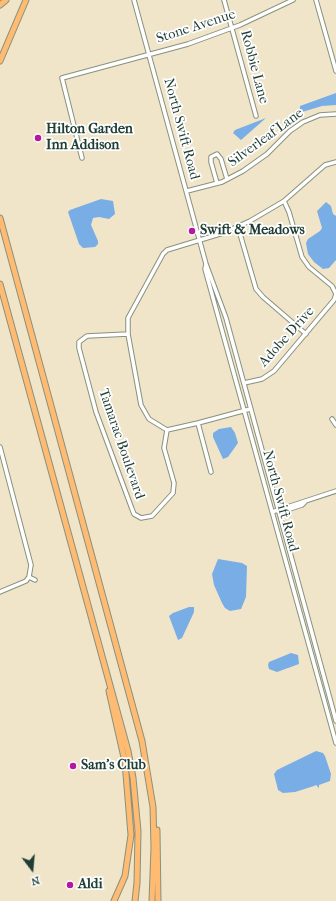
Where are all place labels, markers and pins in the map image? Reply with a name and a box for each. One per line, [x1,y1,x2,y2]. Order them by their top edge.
place label: Hilton Garden Inn Addison [46,122,133,154]
marker: Hilton Garden Inn Addison [33,133,43,143]
place label: Swift & Meadows [200,223,305,239]
marker: Swift & Meadows [187,226,197,236]
place label: Sam's Club [81,758,146,774]
marker: Sam's Club [68,761,78,771]
place label: Aldi [78,877,103,893]
marker: Aldi [65,880,75,890]

